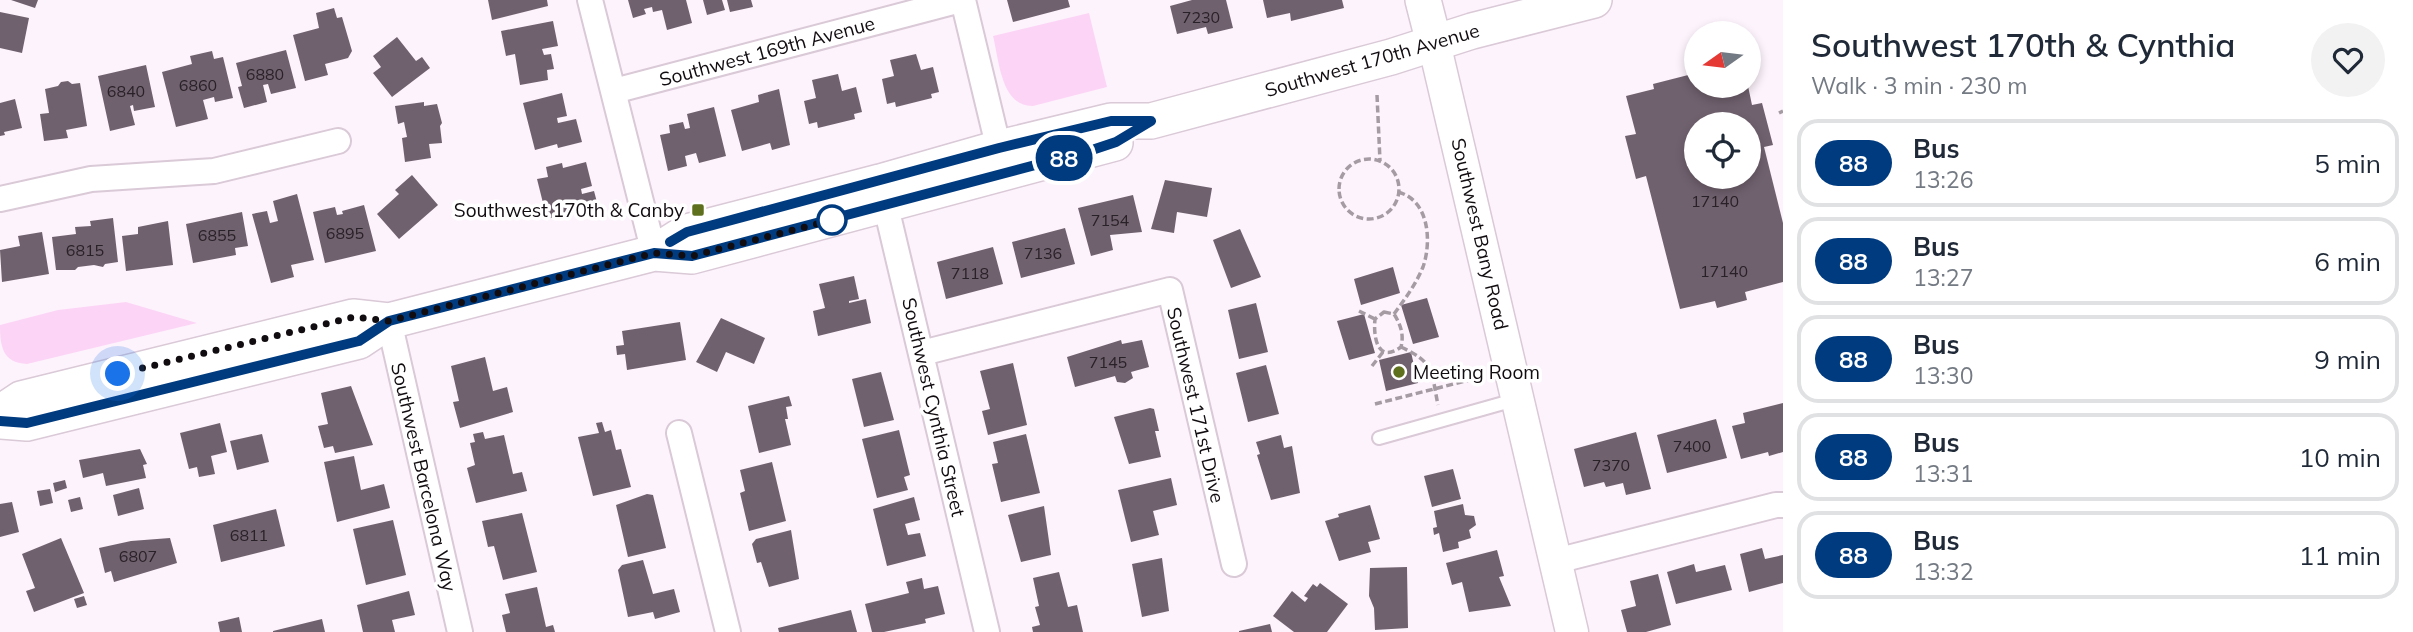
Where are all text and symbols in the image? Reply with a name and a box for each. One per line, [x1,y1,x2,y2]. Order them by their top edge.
house number: 7230 [1182,7,1220,27]
street label: Southwest 169th Avenue [657,11,877,91]
street label: Southwest 170th Avenue [1262,18,1482,102]
north arrow [1684,21,1760,98]
map controls [1684,21,1761,189]
button: heart [2311,23,2385,97]
text: Southwest 170th & Cynthia [1811,24,2235,65]
house number: 6880 [246,64,284,84]
text: Walk · 3 min · 230 m [1811,71,2028,100]
house number: 6860 [179,75,217,95]
house number: 6840 [107,81,145,101]
button: locate [1684,112,1761,189]
text: Bus [1913,132,1959,165]
line badge: 88 [1032,135,1096,181]
street label: Southwest Bany Road [1446,136,1514,332]
text: 88 [1050,143,1078,173]
text: 5 min [2314,147,2381,180]
text: 88 [1839,148,1868,178]
text: 13:26 [1913,165,1973,194]
house number: 17140 [1691,191,1739,211]
place label: Southwest 170th & Canby [454,198,684,222]
marker: Southwest 170th & Canby [690,202,706,218]
unlabelled marker [817,205,847,235]
house number: 7154 [1091,210,1130,230]
house number: 6895 [326,223,364,243]
house number: 6855 [198,225,236,245]
text: Bus [1913,230,1959,263]
house number: 6815 [66,240,104,260]
house number: 7136 [1024,243,1062,263]
text: 6 min [2314,245,2381,278]
text: 88 [1839,246,1868,276]
house number: 17140 [1700,261,1748,281]
house number: 7118 [951,263,989,283]
text: 13:27 [1913,263,1973,292]
street label: Southwest Cynthia Street [897,295,971,519]
street label: Southwest 171st Drive [1162,305,1230,505]
text: Bus [1913,328,1959,361]
text: 9 min [2314,343,2381,376]
text: 88 [1839,344,1868,374]
house number: 7145 [1089,352,1127,372]
your location [100,356,135,391]
street label: Southwest Barcelona Way [386,360,462,594]
place label: Meeting Room [1413,360,1540,384]
text: 13:30 [1913,361,1973,390]
marker: Meeting Room [1391,364,1407,380]
text: Bus [1913,426,1959,459]
house number: 7400 [1673,436,1711,456]
text: 10 min [2299,441,2381,474]
text: 88 [1839,442,1868,472]
house number: 7370 [1592,455,1630,475]
text: 13:31 [1913,459,1973,488]
text: Bus [1913,524,1959,557]
house number: 6811 [230,525,268,545]
text: 11 min [2299,539,2381,572]
text: 88 [1839,540,1868,570]
house number: 6807 [119,546,157,566]
text: 13:32 [1913,557,1973,586]

